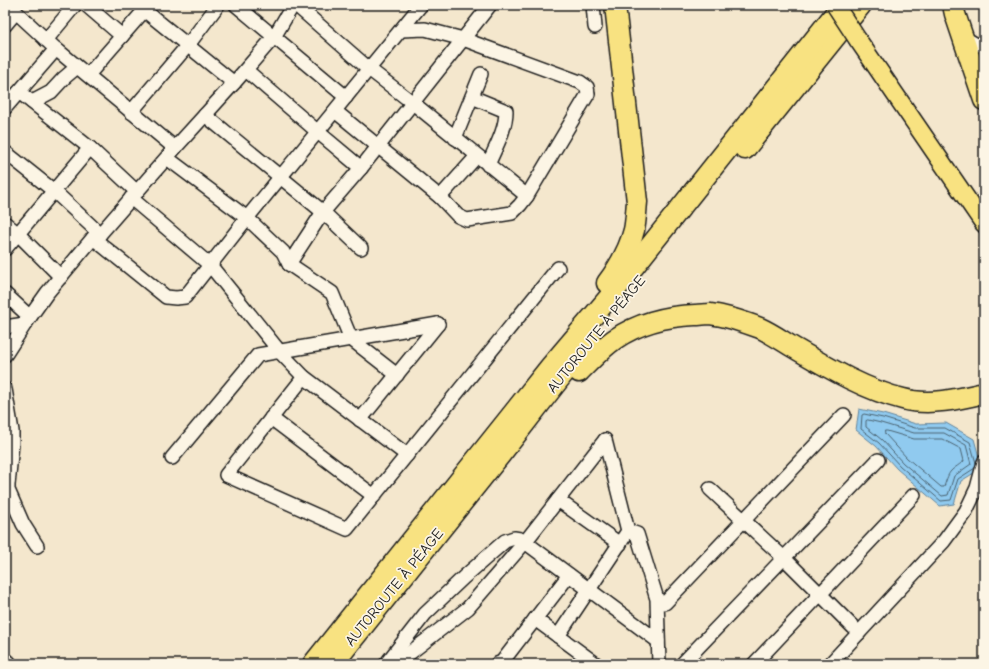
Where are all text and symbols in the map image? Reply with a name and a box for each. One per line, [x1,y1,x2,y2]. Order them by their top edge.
street label: AUTOROUTE À PÉAGE [542,271,649,396]
street label: AUTOROUTE À PÉAGE [340,524,447,649]

